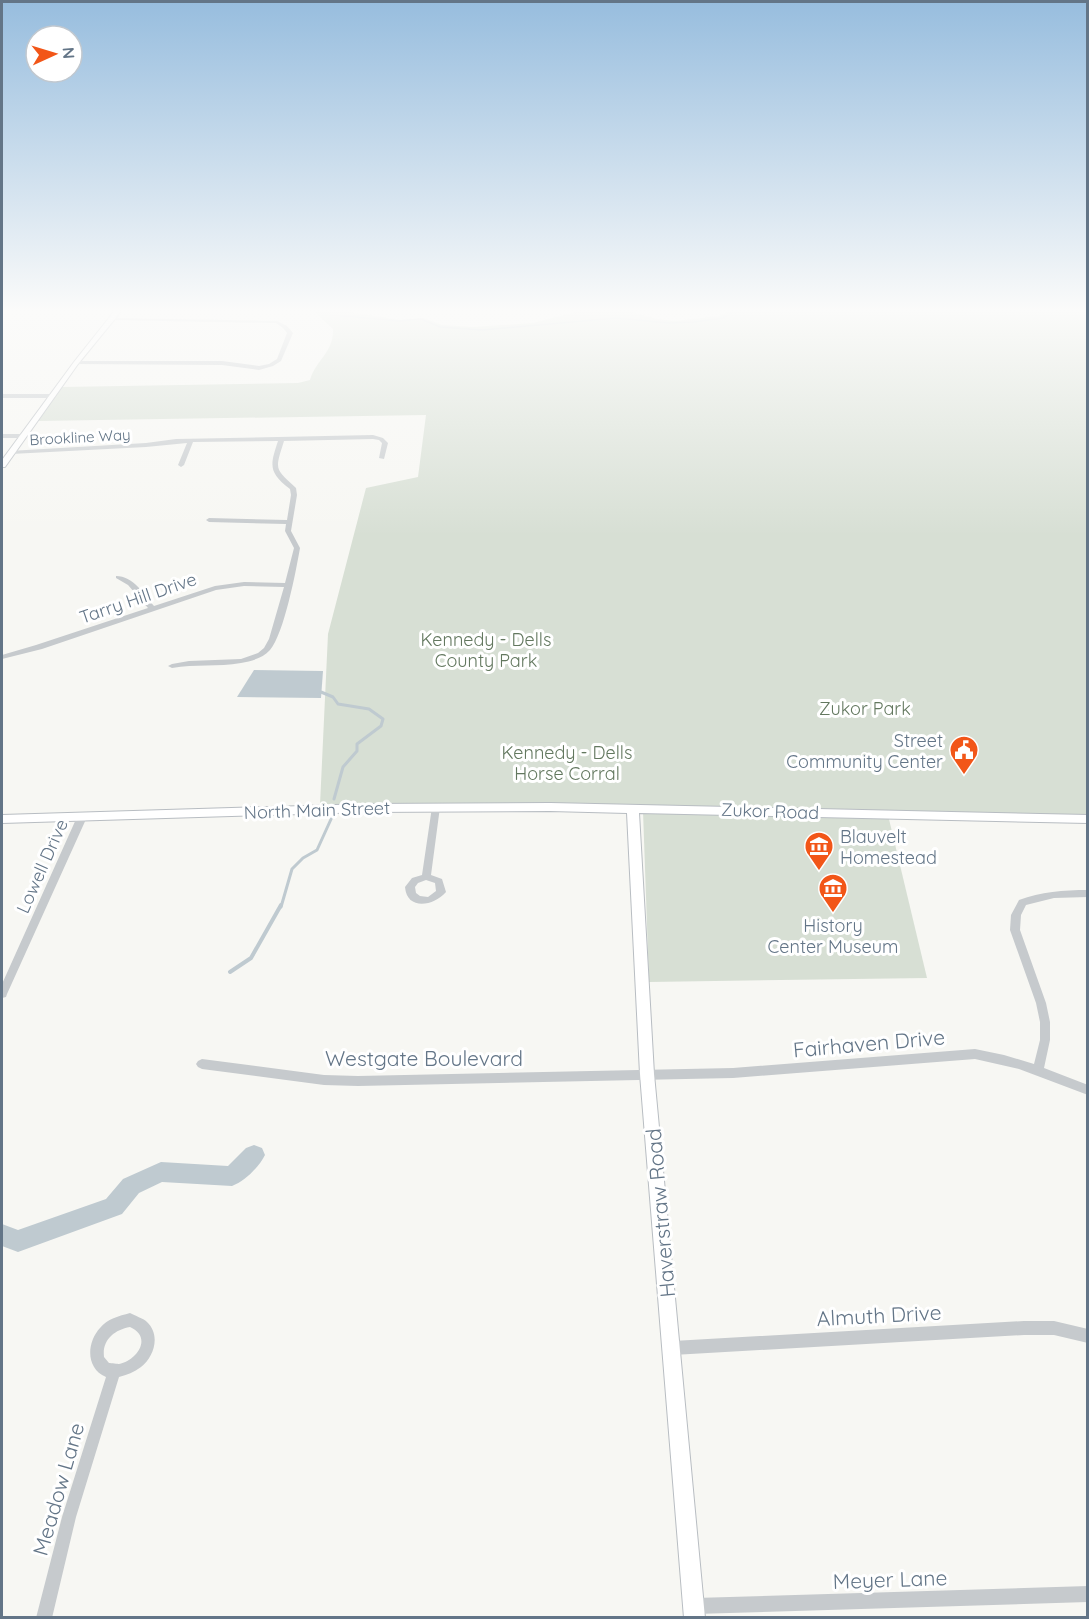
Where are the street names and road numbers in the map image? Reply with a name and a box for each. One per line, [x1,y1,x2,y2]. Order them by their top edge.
street label: Brookline Way [29,425,131,449]
street label: Tarry Hill Drive [76,567,200,629]
street label: North Main Street [243,796,391,824]
street label: Zukor Road [720,798,820,824]
street label: Lowell Drive [11,815,73,917]
street label: Fairhaven Drive [792,1023,946,1063]
street label: Westgate Boulevard [325,1045,523,1071]
street label: Haverstraw Road [640,1127,680,1299]
street label: Almuth Drive [816,1299,942,1331]
street label: Meadow Lane [27,1420,89,1558]
street label: Meyer Lane [832,1564,948,1594]

